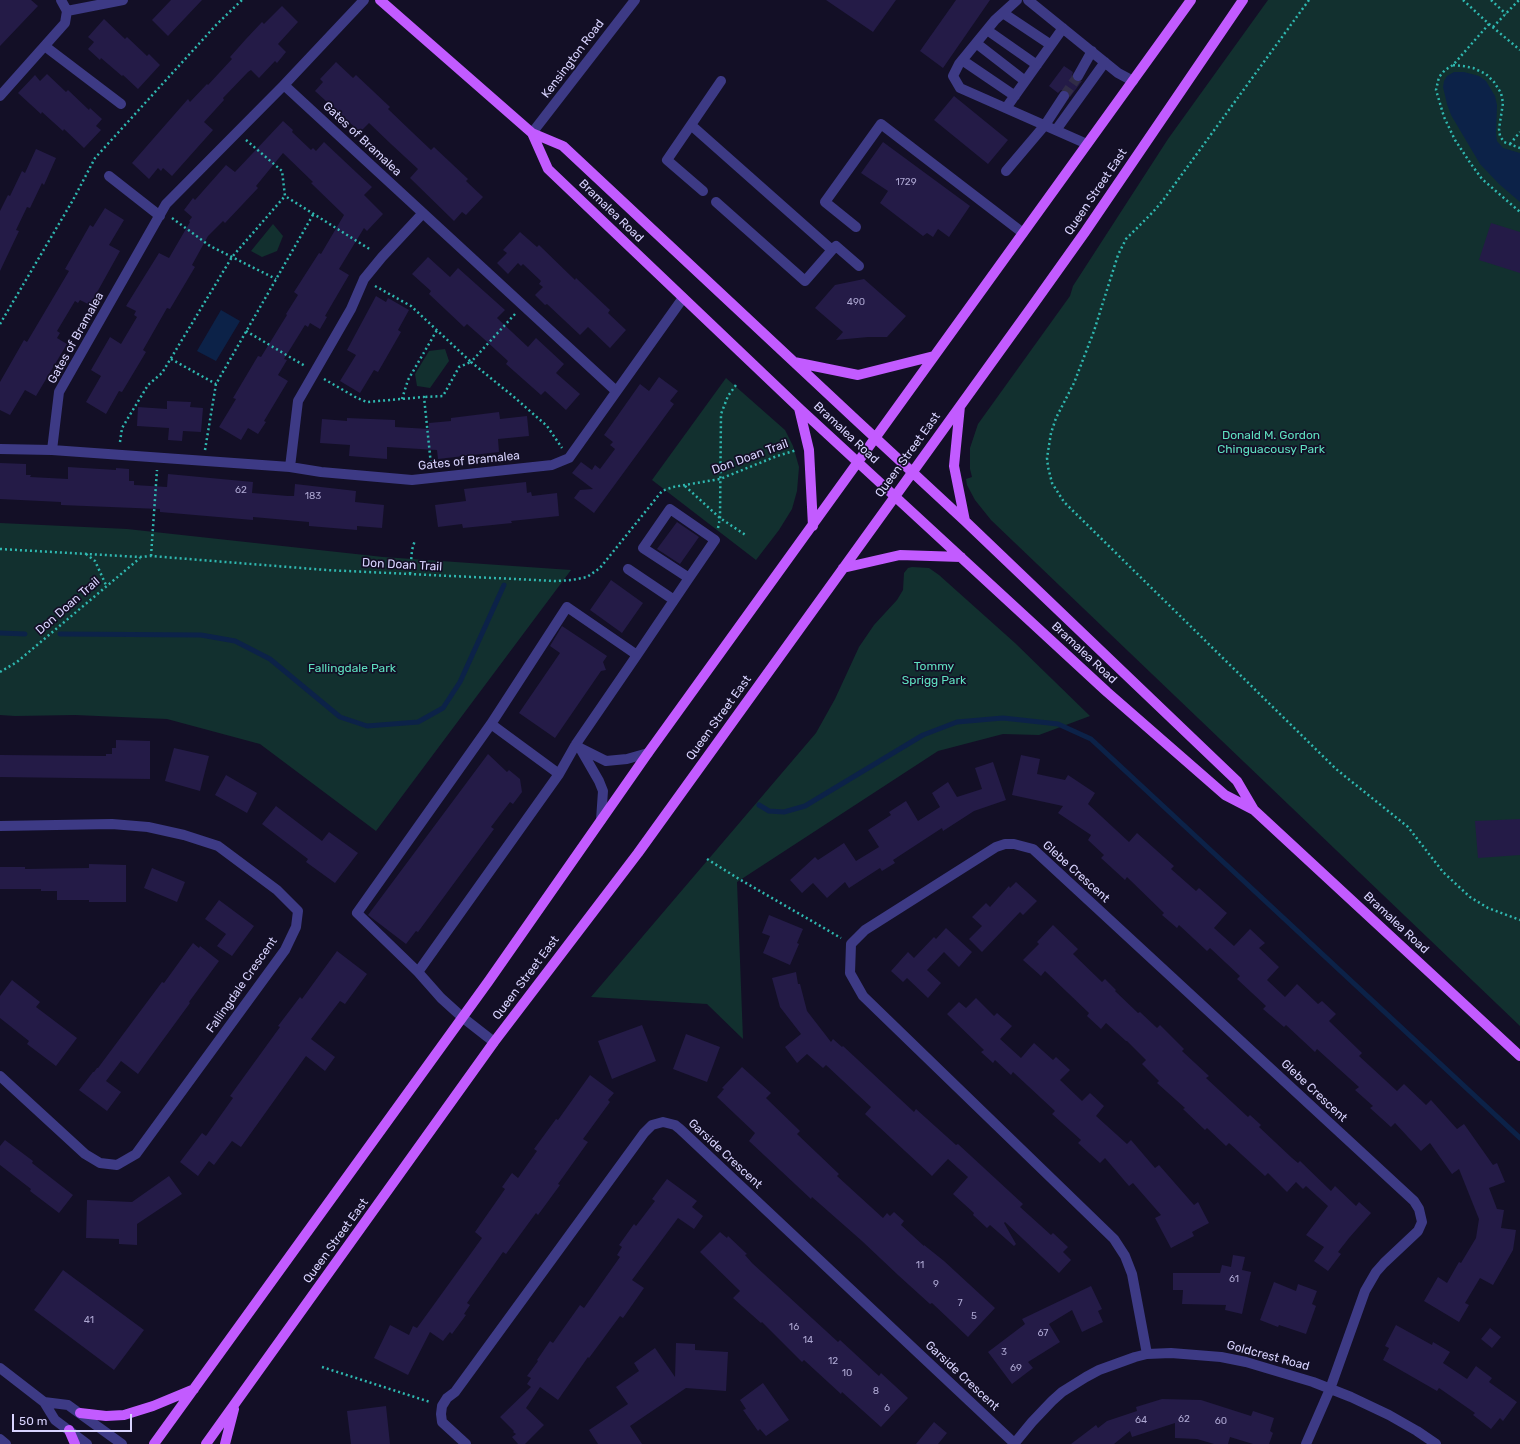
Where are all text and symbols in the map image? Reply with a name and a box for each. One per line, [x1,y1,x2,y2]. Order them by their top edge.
street label: Kensington Road [539,17,607,101]
street label: Gates of Bramalea [320,99,404,179]
street label: Queen Street East [1062,146,1130,238]
house number: 1729 [895,176,917,188]
street label: Bramalea Road [576,177,646,245]
street label: Gates of Bramalea [45,290,107,386]
house number: 490 [847,296,865,308]
street label: Bramalea Road [810,399,882,467]
street label: Queen Street East [872,410,944,500]
park label: Donald M. Gordon Chinguacousy Park [1217,429,1325,457]
street label: Don Doan Trail [710,437,790,477]
street label: Gates of Bramalea [417,448,521,474]
house number: 62 [235,484,247,496]
house number: 183 [305,490,321,502]
street label: Don Doan Trail [362,556,442,574]
street label: Don Doan Trail [33,574,103,638]
street label: Bramalea Road [1048,619,1120,687]
park label: Tommy Sprigg Park [902,660,966,688]
park label: Fallingdale Park [308,662,396,676]
street label: Queen Street East [683,673,755,763]
street label: Glebe Crescent [1040,838,1112,906]
street label: Bramalea Road [1360,889,1432,957]
street label: Queen Street East [490,933,562,1023]
street label: Fallingdale Crescent [204,934,280,1036]
street label: Glebe Crescent [1278,1057,1350,1125]
street label: Garside Crescent [685,1116,765,1192]
street label: Queen Street East [300,1196,372,1286]
house number: 11 [916,1259,924,1271]
house number: 61 [1229,1273,1239,1285]
house number: 9 [933,1278,939,1290]
house number: 7 [957,1297,963,1309]
house number: 5 [971,1310,977,1322]
house number: 41 [84,1314,94,1326]
house number: 16 [789,1321,799,1333]
house number: 67 [1038,1327,1048,1339]
house number: 14 [803,1334,813,1346]
street label: Garside Crescent [922,1338,1002,1414]
street label: Goldcrest Road [1225,1338,1311,1374]
house number: 3 [1001,1346,1007,1358]
house number: 12 [828,1355,838,1367]
house number: 69 [1010,1362,1022,1374]
house number: 10 [842,1367,852,1379]
house number: 8 [873,1385,879,1397]
house number: 6 [884,1402,890,1414]
scale bar [14,1406,134,1432]
house number: 62 [1178,1413,1190,1425]
text: 50 m [19,1414,47,1428]
house number: 64 [1135,1414,1147,1426]
house number: 60 [1215,1415,1227,1427]

